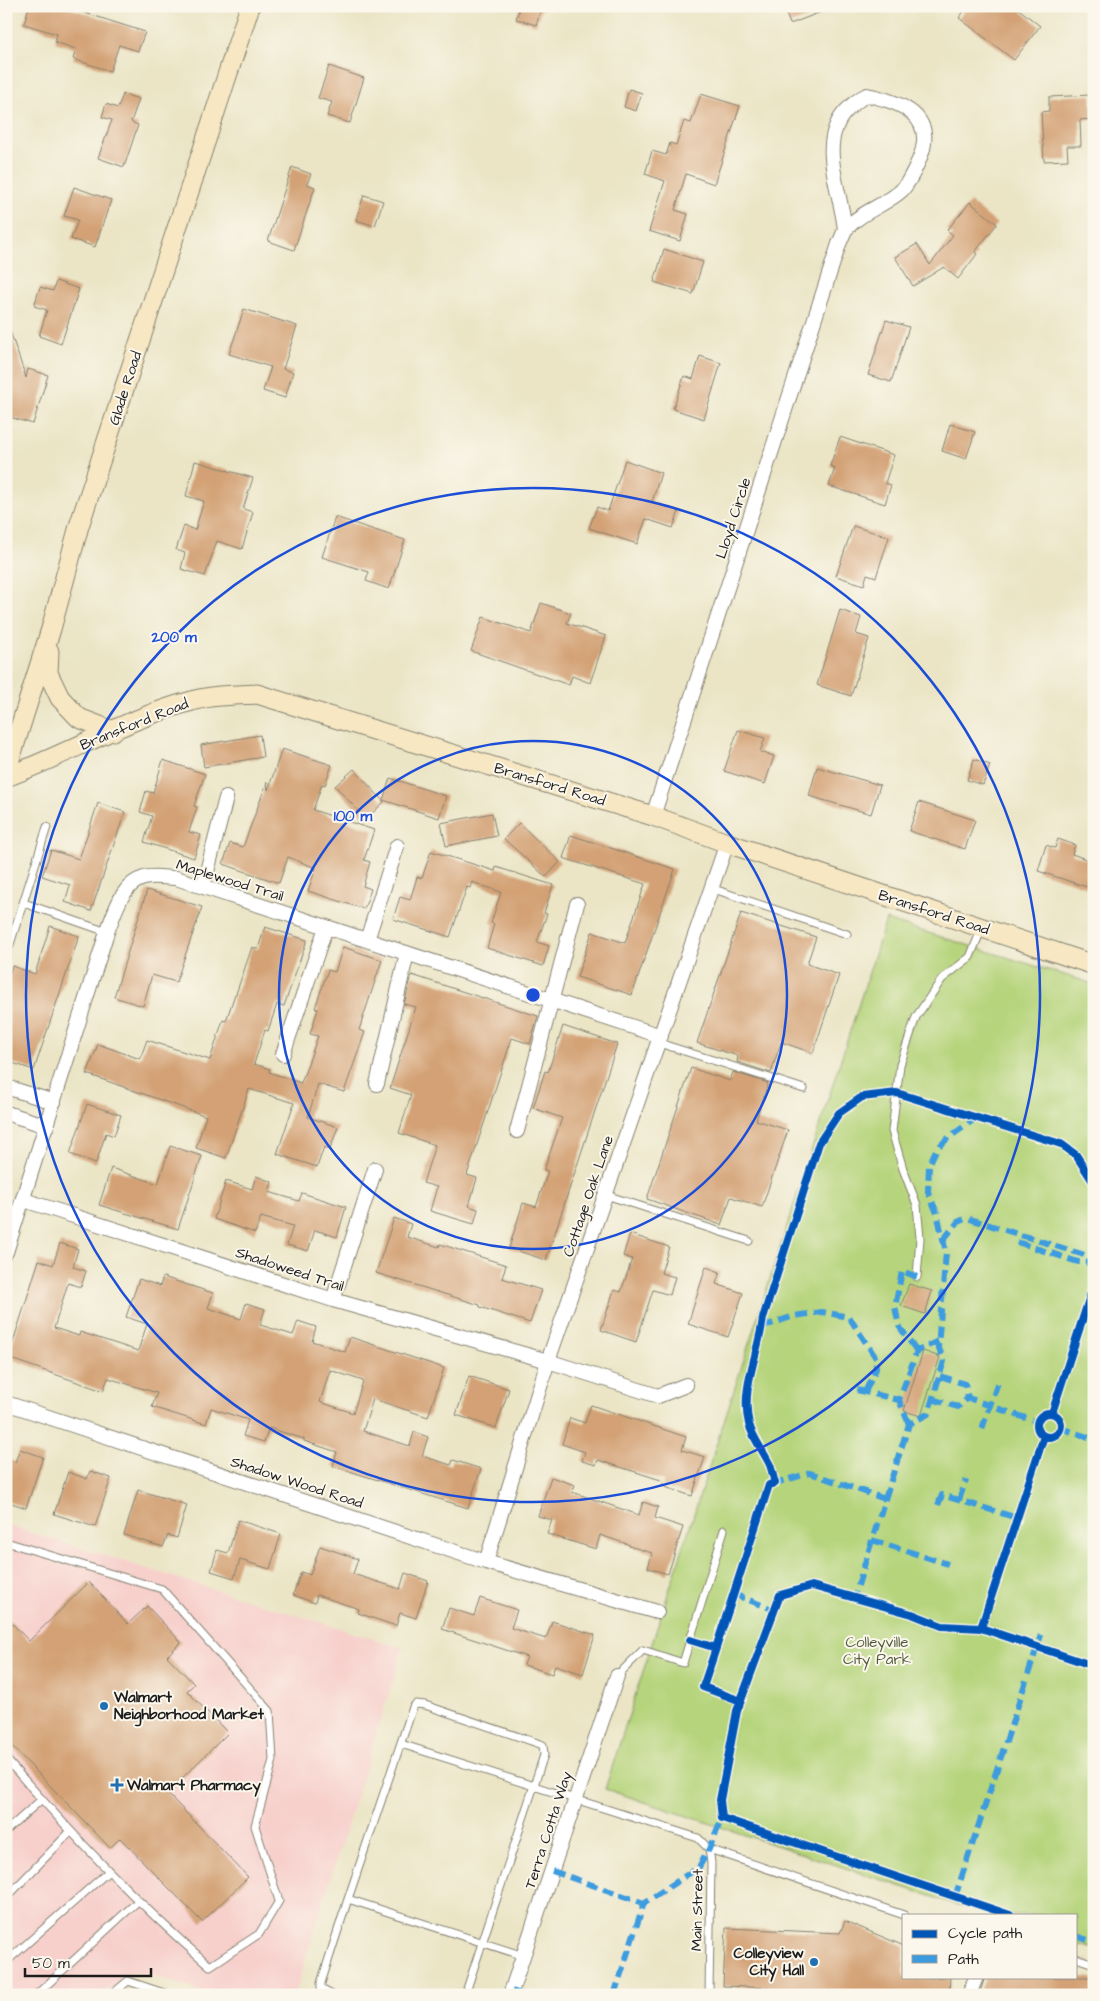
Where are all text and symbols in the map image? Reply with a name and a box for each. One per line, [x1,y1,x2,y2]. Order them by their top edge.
street label: Glade Road [104,348,147,428]
street label: Lloyd Circle [710,475,757,562]
text: 200 m [150,627,197,648]
street label: Bransford Road [77,693,192,756]
street label: Bransford Road [492,758,608,811]
text: 100 m [334,806,373,827]
street label: Maplewood Trail [173,854,286,907]
street label: Bransford Road [876,885,992,940]
centre of rings [524,986,542,1004]
street label: Cottage Oak Lane [558,1133,620,1260]
street label: Shadoweed Trail [233,1242,347,1297]
street label: Shadow Wood Road [228,1451,366,1514]
park label: Colleyville City Park [843,1632,911,1671]
place label: Walmart Neighborhood Market [113,1687,265,1727]
marker: Walmart Neighborhood Market [98,1700,110,1712]
street label: Terra Cotta Way [520,1769,578,1892]
place label: Walmart Pharmacy [126,1775,261,1797]
marker: Walmart Pharmacy [111,1779,123,1791]
street label: Main Street [686,1869,709,1951]
legend [902,1914,1078,1978]
text: Cycle path [948,1923,1023,1945]
place label: Colleyview City Hall [734,1943,805,1982]
scale bar [25,1946,151,1978]
text: Path [948,1949,979,1970]
text: 50 m [32,1953,70,1974]
marker: Colleyview City Hall [808,1956,820,1968]

